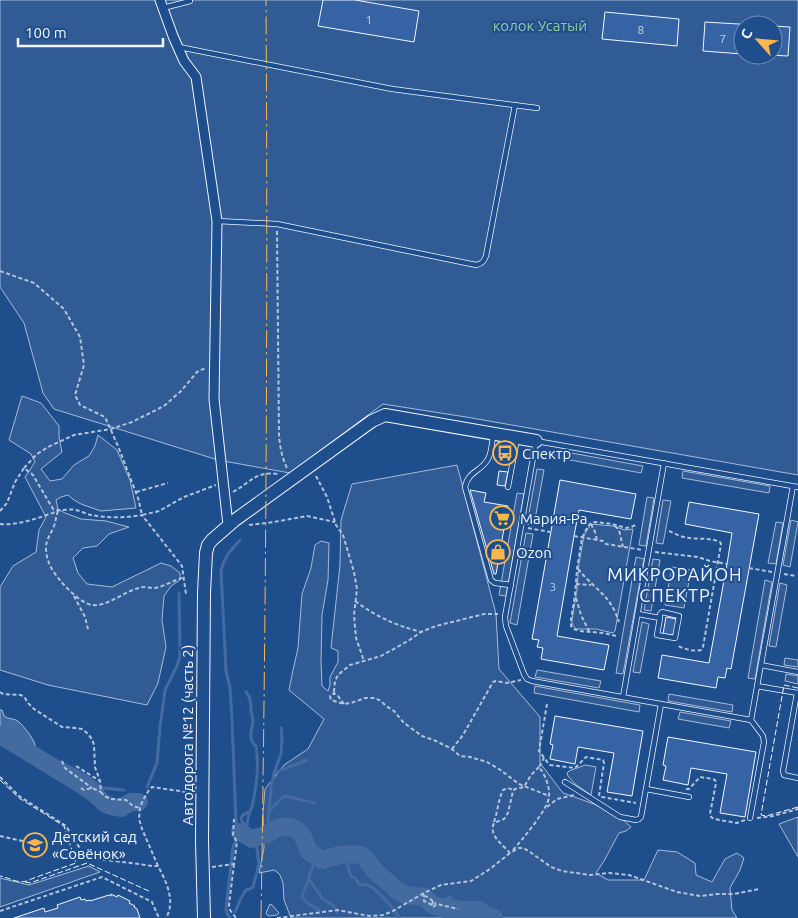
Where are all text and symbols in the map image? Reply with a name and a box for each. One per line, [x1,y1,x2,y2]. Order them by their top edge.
house number: 1 [366,13,372,26]
scale bar [18,15,162,47]
north arrow [733,15,783,65]
park label: колок Усатый [493,17,587,34]
house number: 8 [638,23,645,36]
text: 100 m [25,24,67,41]
text: С [737,26,756,42]
house number: 7 [720,32,726,45]
bus stop icon: Спектр [492,440,518,466]
place label: Спектр [522,445,571,462]
supermarket icon: Мария-Ра [489,505,515,531]
place label: Мария-Ра [520,510,587,527]
shop icon: Ozon [485,539,511,565]
place label: Ozon [516,544,552,561]
district label: МИКРОРАЙОН СПЕКТР [607,564,743,605]
house number: 3 [550,580,556,593]
street label: Автодорога №12 (часть 2) [179,644,196,826]
place label: Детский сад «Совёнок» [52,828,137,862]
school or university icon: Детский сад «Совёнок» [22,832,48,858]

